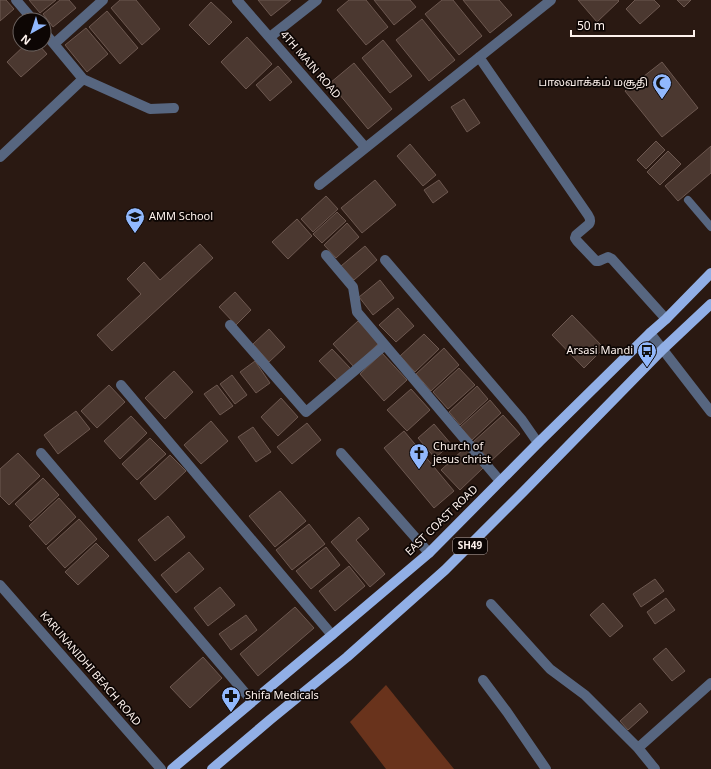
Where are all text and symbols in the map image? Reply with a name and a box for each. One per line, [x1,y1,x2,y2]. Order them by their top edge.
north arrow [12,12,52,52]
scale bar [571,12,694,38]
text: 50 m [577,20,605,34]
street label: 4TH MAIN ROAD [277,28,343,102]
text: N [18,31,34,47]
mosque icon: பாலவாக்கம் மசூதி [651,72,673,100]
place label: பாலவாக்கம் மசூதி [539,76,648,90]
school or university icon: AMM School [124,206,146,234]
place label: AMM School [149,210,213,224]
bus stop icon: Arsasi Mandi [636,340,658,368]
place label: Arsasi Mandi [566,344,633,358]
place label: Church of jesus christ [432,440,491,467]
church icon: Church of jesus christ [408,442,430,470]
street label: EAST COAST ROAD [403,483,481,559]
road number: SH49 [453,538,487,554]
street label: KARUNANIDHI BEACH ROAD [36,609,144,729]
pharmacy icon: Shifa Medicals [220,685,242,713]
place label: Shifa Medicals [245,689,319,703]

